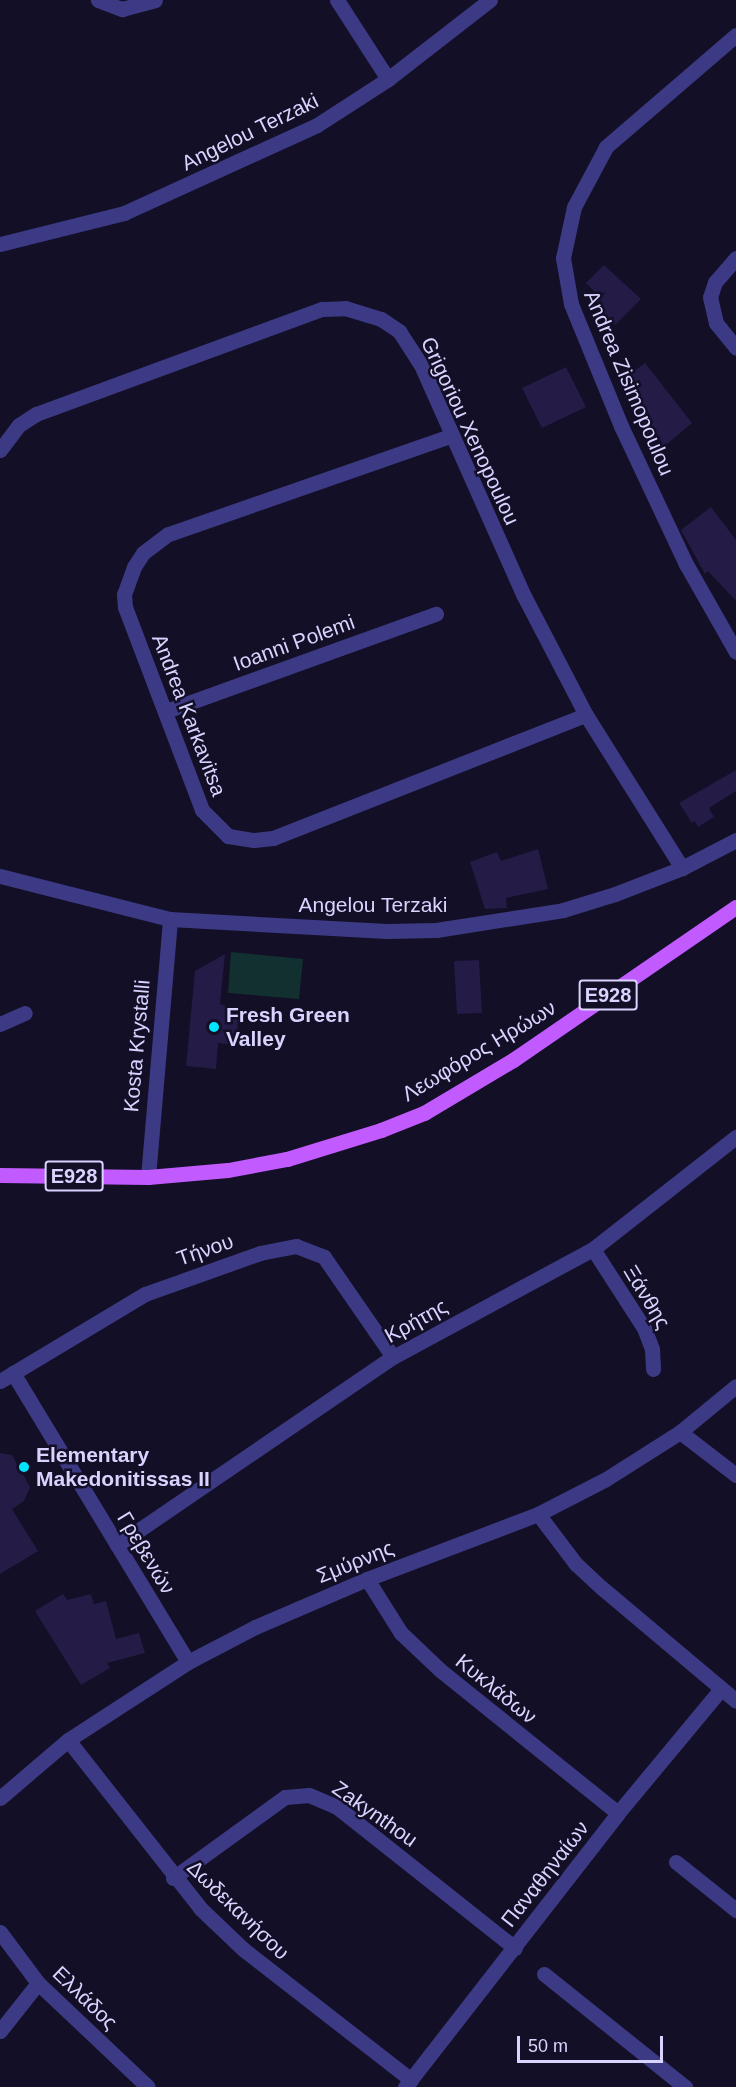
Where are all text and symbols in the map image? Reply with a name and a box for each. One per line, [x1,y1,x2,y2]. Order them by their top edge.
street label: Angelou Terzaki [177,88,323,176]
street label: Andrea Zisimopoulou [579,287,679,479]
street label: Grigoriou Xenopoulou [415,333,525,529]
street label: Ioanni Polemi [230,609,358,677]
street label: Andrea Karkavitsa [146,630,232,800]
street label: Angelou Terzaki [298,892,448,918]
road number: E928 [578,978,638,1012]
street label: Kosta Krystalli [119,979,155,1113]
street label: Λεωφόρος Ηρώων [397,995,561,1107]
place label: Fresh Green Valley [226,1002,350,1052]
marker: Fresh Green Valley [207,1020,221,1034]
road number: E928 [44,1159,104,1193]
street label: Τήνου [173,1229,237,1271]
street label: Ξάνθης [618,1261,676,1333]
street label: Κρήτης [380,1294,452,1348]
place label: Elementary Makedonitissas II [36,1442,210,1492]
marker: Elementary Makedonitissas II [17,1460,31,1474]
street label: Γρεβενών [112,1507,180,1599]
street label: Σμύρνης [313,1535,397,1589]
street label: Κυκλάδων [450,1649,542,1729]
street label: Zakynthou [328,1776,422,1852]
street label: Παναθηναίων [496,1816,594,1932]
street label: Δωδεκανήσου [182,1855,294,1965]
street label: Ελλάδος [47,1961,123,2035]
scale bar [520,2024,666,2062]
text: 50 m [528,2036,568,2056]

